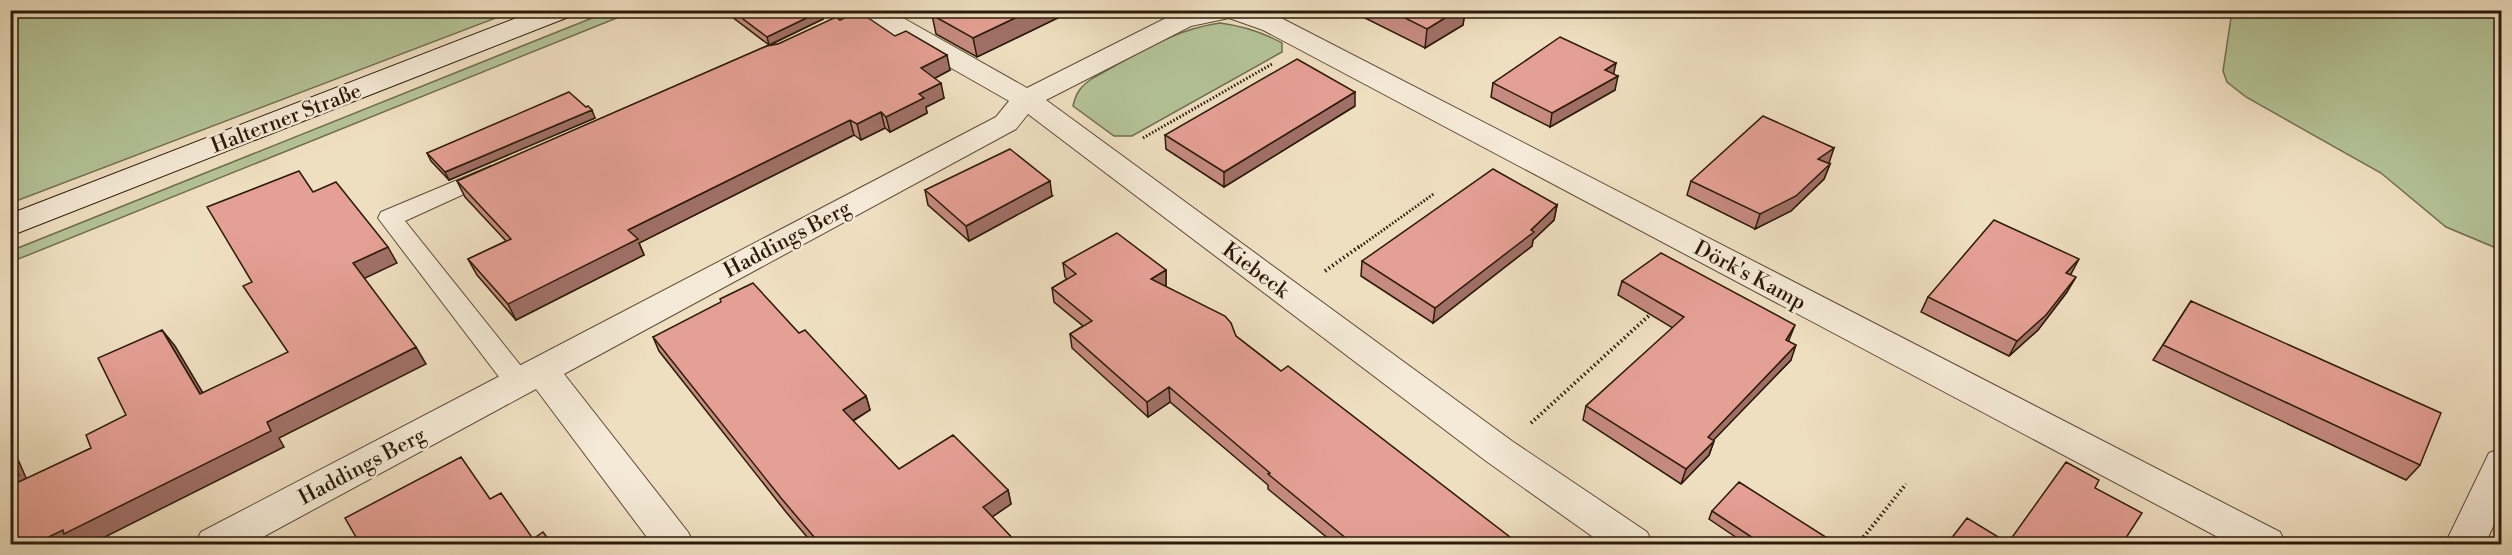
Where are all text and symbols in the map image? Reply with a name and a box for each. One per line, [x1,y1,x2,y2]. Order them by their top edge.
street label: Halterner Straße [208,78,365,160]
street label: Haddings Berg [719,195,856,284]
street label: Dörk's Kamp [1689,235,1810,316]
street label: Kiebeck [1217,237,1295,305]
street label: Haddings Berg [294,422,431,511]

